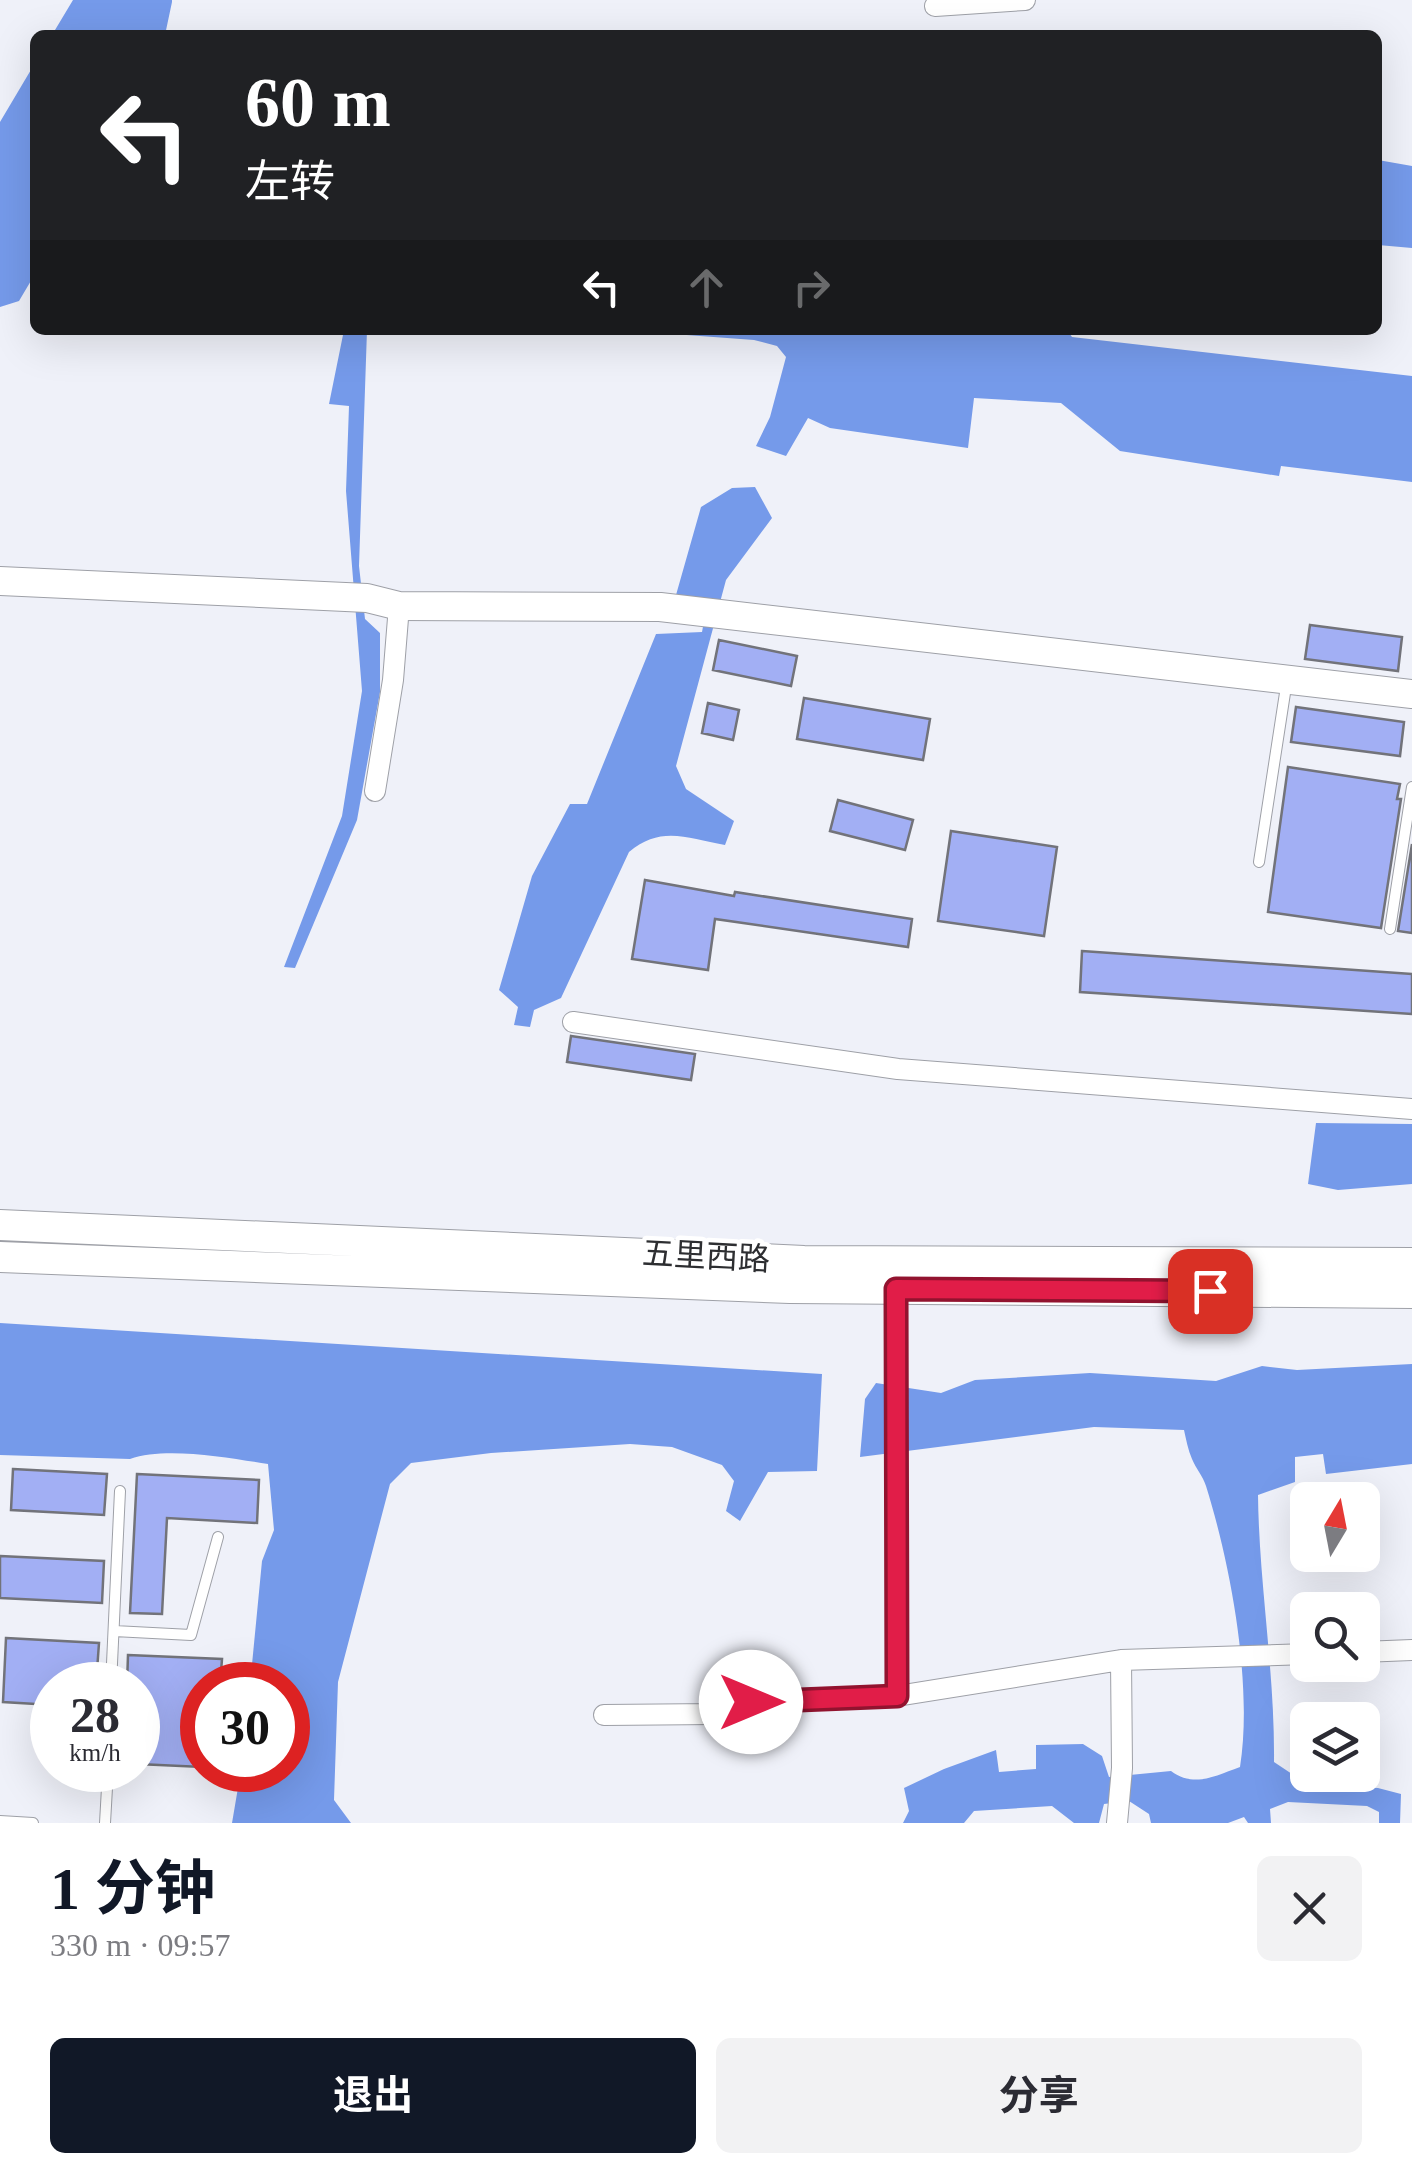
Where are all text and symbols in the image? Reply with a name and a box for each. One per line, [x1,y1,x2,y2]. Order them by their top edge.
text: 60 m [245,64,391,141]
icon: left [80,70,210,200]
text: 左转 [245,157,335,207]
icon: left [574,260,629,315]
icon: ahead [679,260,734,315]
icon: right [784,260,839,315]
street label: 五里西路 [641,1235,771,1277]
pin [1168,1249,1253,1334]
icon: arrive [1183,1264,1238,1319]
north arrow [1290,1482,1380,1572]
map controls [1290,1482,1380,1792]
button: search [1290,1592,1380,1682]
position arrow [699,1650,803,1754]
speed limit sign: 30 [180,1662,310,1792]
text: 28 [70,1687,120,1743]
button: layers [1290,1702,1380,1792]
text: km/h [69,1739,121,1766]
text: 1 分钟 [50,1856,215,1922]
button: close [1257,1856,1362,1961]
text: 330 m · 09:57 [50,1927,230,1963]
button: 退出 [50,2038,696,2153]
button: 分享 [716,2038,1362,2153]

